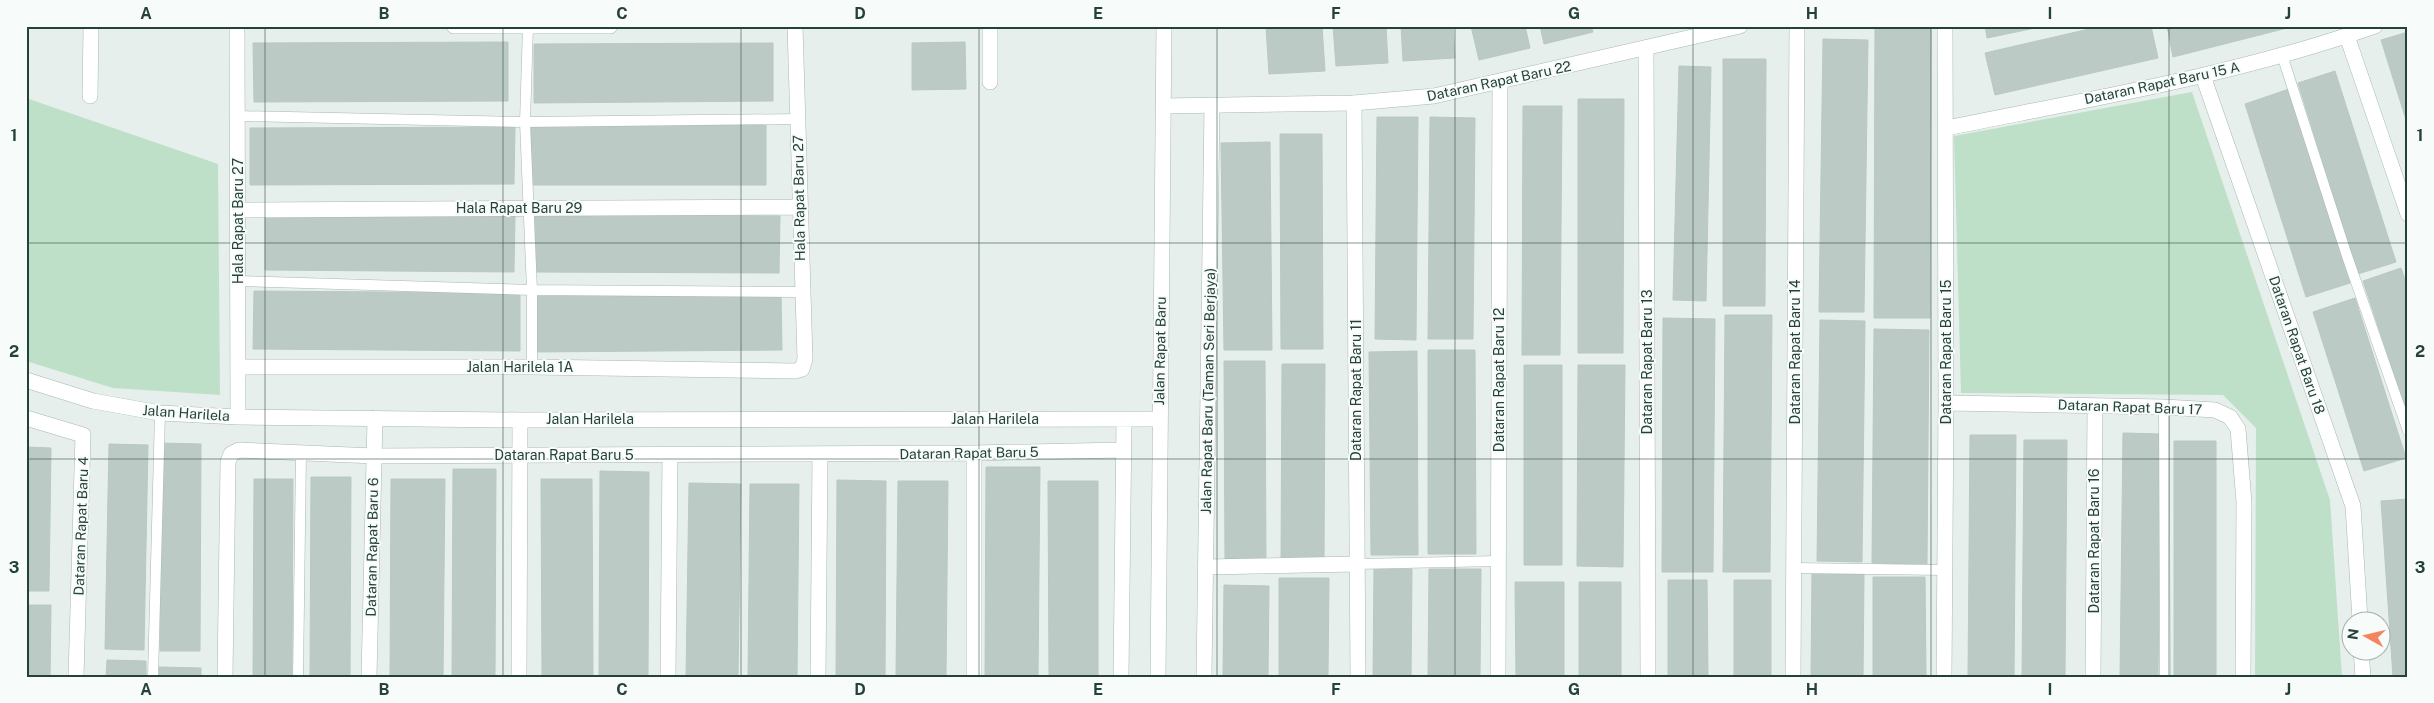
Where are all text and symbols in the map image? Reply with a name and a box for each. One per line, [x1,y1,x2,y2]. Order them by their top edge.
text: A [140,4,152,23]
text: B [379,4,390,23]
text: C [616,4,628,23]
text: D [854,4,866,23]
text: E [1093,4,1103,23]
text: F [1331,4,1341,23]
text: G [1568,4,1580,23]
text: H [1806,4,1818,23]
text: I [2048,4,2052,23]
text: J [2285,4,2291,23]
street label: Dataran Rapat Baru 22 [1425,58,1573,104]
street label: Dataran Rapat Baru 15 A [2083,59,2241,107]
text: 1 [11,126,17,145]
text: 1 [2417,126,2423,145]
street label: Hala Rapat Baru 27 [790,135,808,261]
street label: Hala Rapat Baru 27 [230,158,246,284]
street label: Hala Rapat Baru 29 [456,200,583,216]
street label: Jalan Rapat Baru (Taman Seri Berjaya) [1198,268,1218,514]
street label: Dataran Rapat Baru 18 [2266,274,2328,416]
street label: Dataran Rapat Baru 14 [1787,279,1803,424]
street label: Dataran Rapat Baru 15 [1938,279,1954,425]
street label: Dataran Rapat Baru 13 [1639,289,1655,435]
street label: Jalan Rapat Baru [1151,296,1169,406]
street label: Dataran Rapat Baru 12 [1491,308,1507,452]
street label: Dataran Rapat Baru 11 [1348,319,1364,461]
text: 2 [9,342,19,361]
text: 2 [2415,342,2425,361]
street label: Jalan Harilela 1A [467,359,573,375]
street label: Dataran Rapat Baru 17 [2057,396,2203,418]
street label: Jalan Harilela [142,402,230,424]
street label: Jalan Harilela [546,411,634,427]
street label: Jalan Harilela [951,411,1039,427]
street label: Dataran Rapat Baru 5 [899,444,1039,462]
street label: Dataran Rapat Baru 5 [494,447,634,463]
street label: Dataran Rapat Baru 4 [71,456,91,596]
street label: Dataran Rapat Baru 16 [2086,468,2102,613]
street label: Dataran Rapat Baru 6 [363,477,381,617]
text: 3 [9,558,19,577]
text: 3 [2415,558,2425,577]
north arrow [2342,610,2392,660]
text: N [2344,628,2362,641]
text: A [140,680,152,699]
text: B [379,680,390,699]
text: C [616,680,628,699]
text: D [854,680,866,699]
text: E [1093,680,1103,699]
text: F [1331,680,1341,699]
text: G [1568,680,1580,699]
text: H [1806,680,1818,699]
text: I [2048,680,2052,699]
text: J [2285,680,2291,699]

